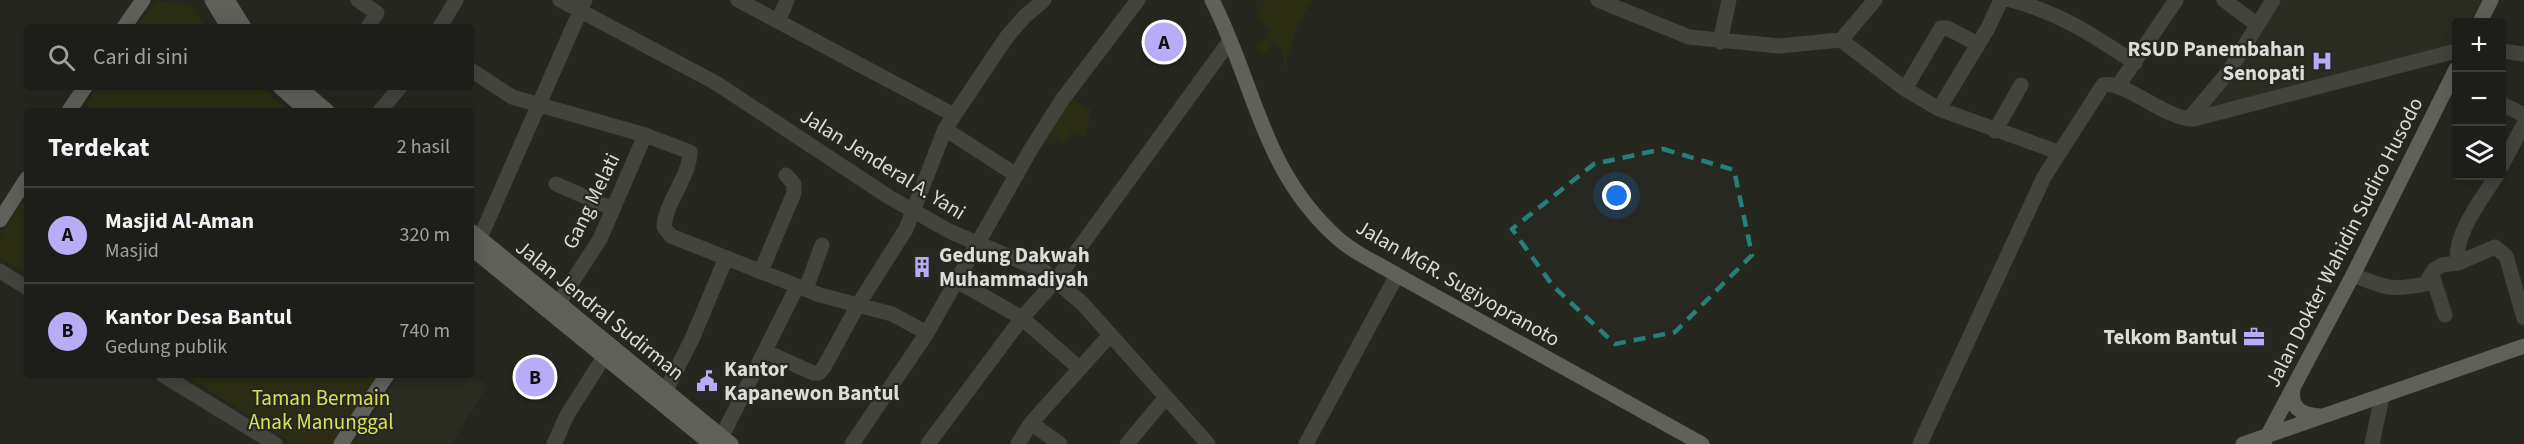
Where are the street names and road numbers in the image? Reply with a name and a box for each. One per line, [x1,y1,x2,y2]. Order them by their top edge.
street label: Jalan Dokter Wahidin Sudiro Husodo [2258,92,2430,392]
street label: Jalan Jenderal A. Yani [795,101,971,227]
street label: Gang Melati [555,148,627,254]
street label: Jalan MGR. Sugiyopranoto [1350,212,1566,354]
street label: Jalan Jendral Sudirman [509,233,691,387]

